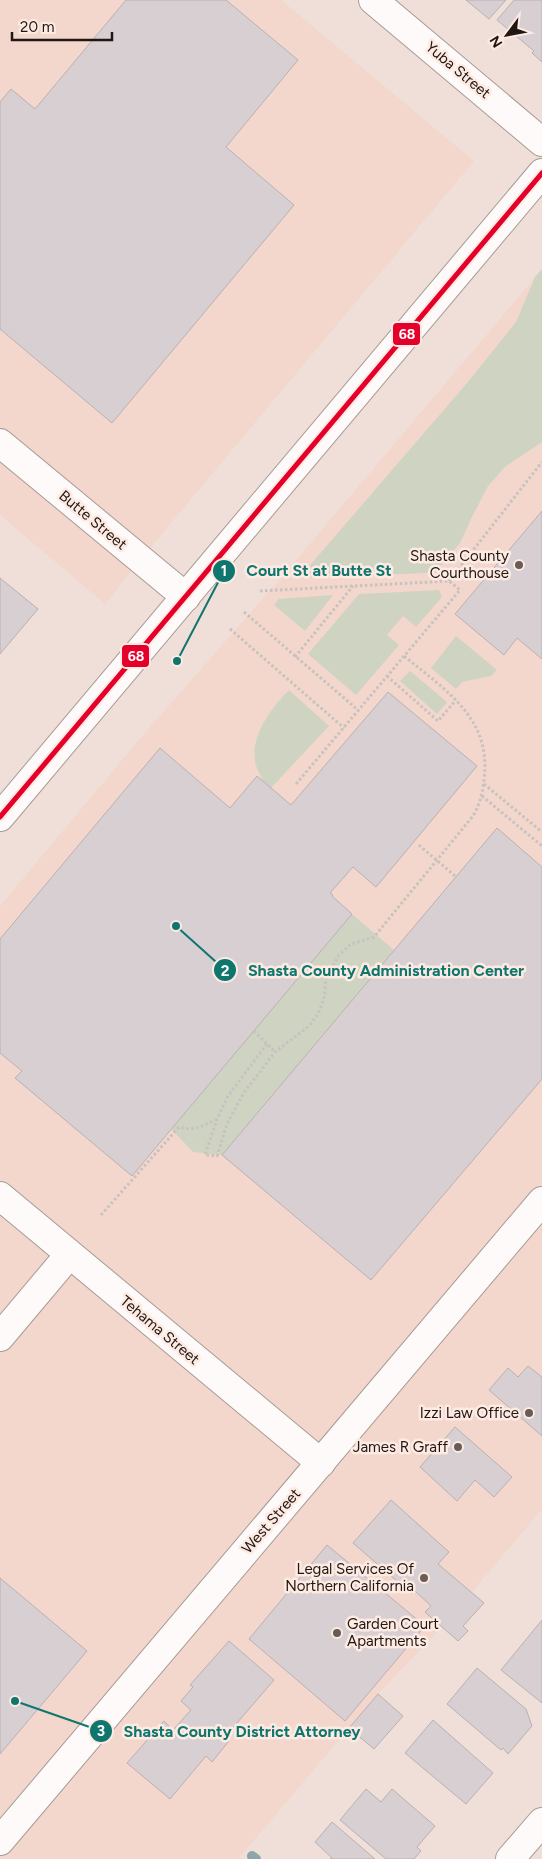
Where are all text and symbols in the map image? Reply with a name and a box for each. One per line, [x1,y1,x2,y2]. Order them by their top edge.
scale bar [12,10,112,42]
north arrow [482,10,532,60]
text: 20 m [20,18,54,36]
text: N [486,33,506,51]
street label: Yuba Street [422,38,494,103]
line badge: 68 [392,322,421,346]
text: 68 [399,326,415,343]
street label: Butte Street [56,487,131,554]
place label: Shasta County Courthouse [410,547,509,582]
callout: Court St at Butte St [211,555,402,586]
marker: Shasta County Courthouse [513,559,525,571]
text: Court St at Butte St [246,561,392,580]
text: 1 [221,562,227,580]
line badge: 68 [121,644,150,668]
text: 68 [128,648,144,665]
callout: Shasta County Administration Center [213,955,534,986]
text: Shasta County Administration Center [248,961,524,980]
text: 2 [221,962,230,980]
street label: Tehama Street [117,1292,203,1369]
place label: Izzi Law Office [420,1404,519,1422]
marker: Izzi Law Office [523,1407,535,1419]
place label: James R Graff [353,1438,448,1456]
marker: James R Graff [452,1441,464,1453]
street label: West Street [238,1485,304,1557]
place label: Legal Services Of Northern California [285,1560,414,1595]
marker: Legal Services Of Northern California [418,1572,430,1584]
place label: Garden Court Apartments [347,1615,439,1650]
marker: Garden Court Apartments [331,1627,343,1639]
callout: Shasta County District Attorney [88,1716,370,1747]
text: 3 [97,1722,105,1740]
text: Shasta County District Attorney [124,1722,361,1741]

